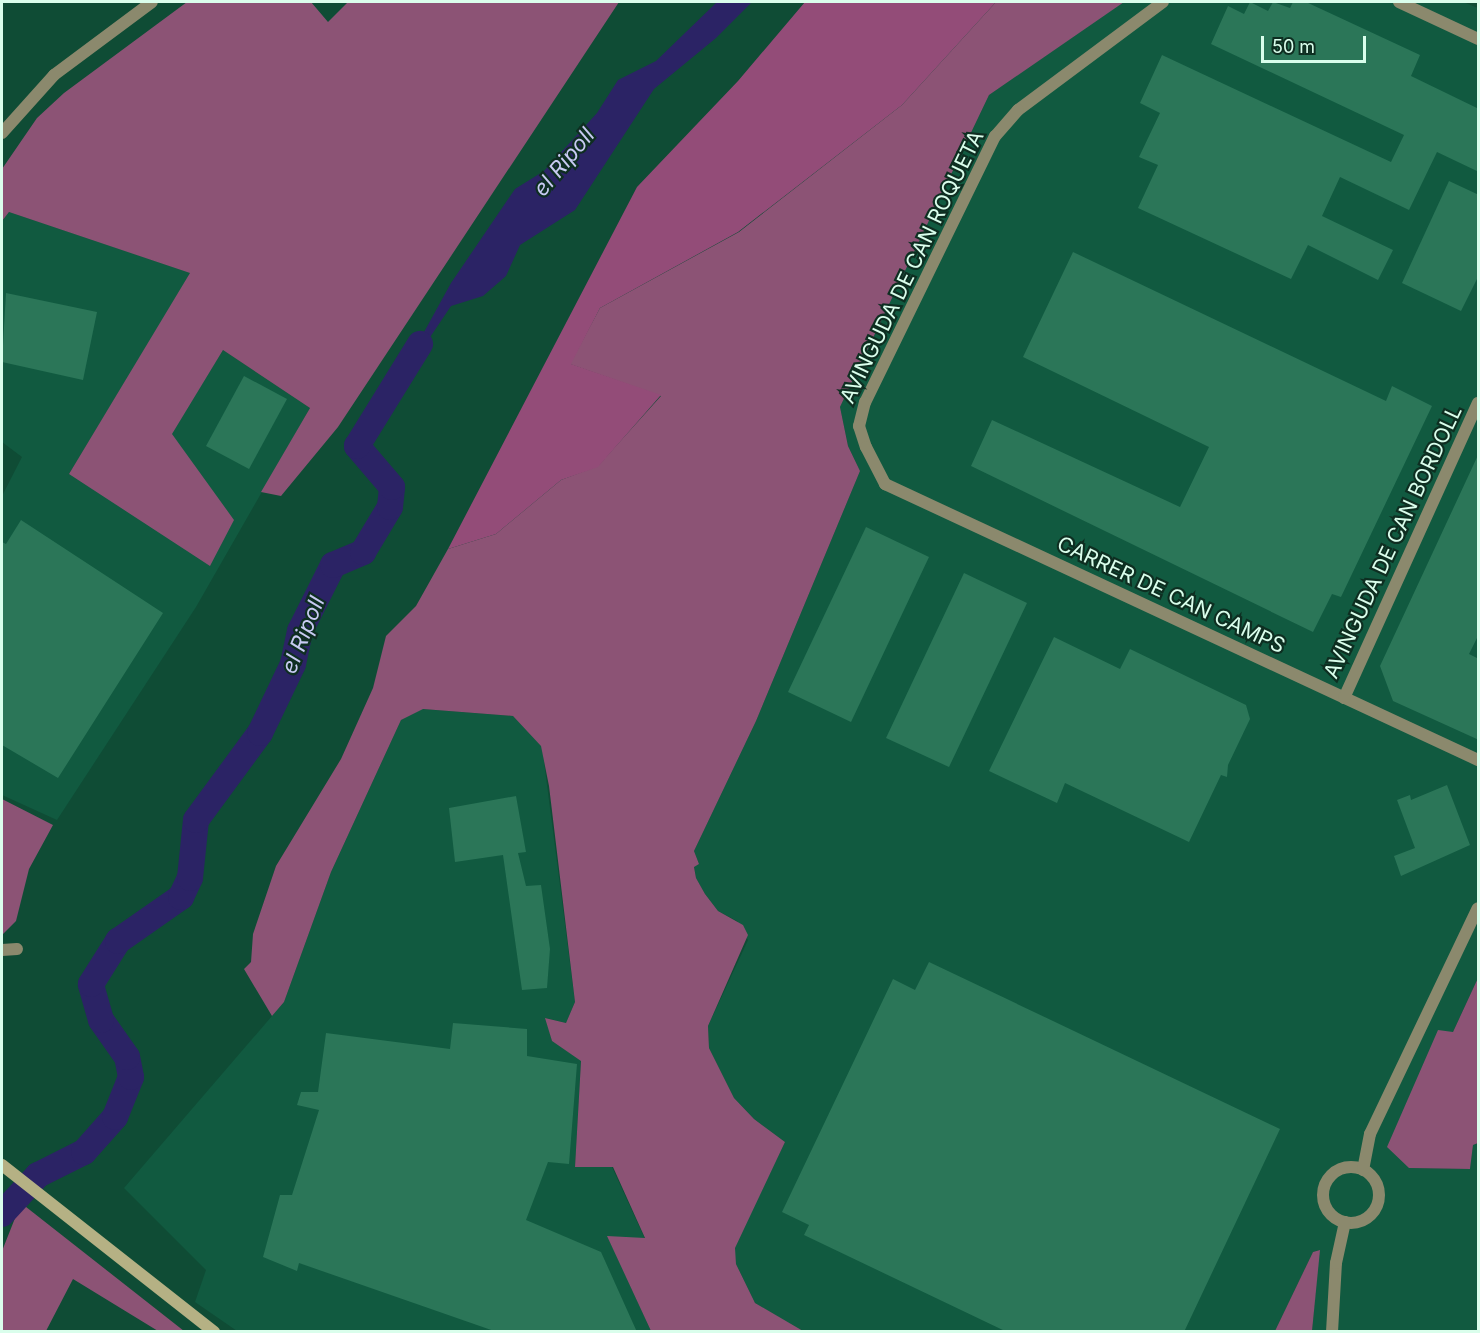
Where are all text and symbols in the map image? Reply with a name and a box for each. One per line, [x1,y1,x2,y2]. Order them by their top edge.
scale bar [1264,24,1369,62]
text: 50 m [1272,36,1315,57]
water label: el Ripoll [528,122,600,202]
street label: AVINGUDA DE CAN ROQUETA [835,127,989,407]
street label: AVINGUDA DE CAN BORDOLL [1319,402,1467,682]
street label: CARRER DE CAN CAMPS [1053,531,1289,659]
water label: el Ripoll [276,592,330,678]

